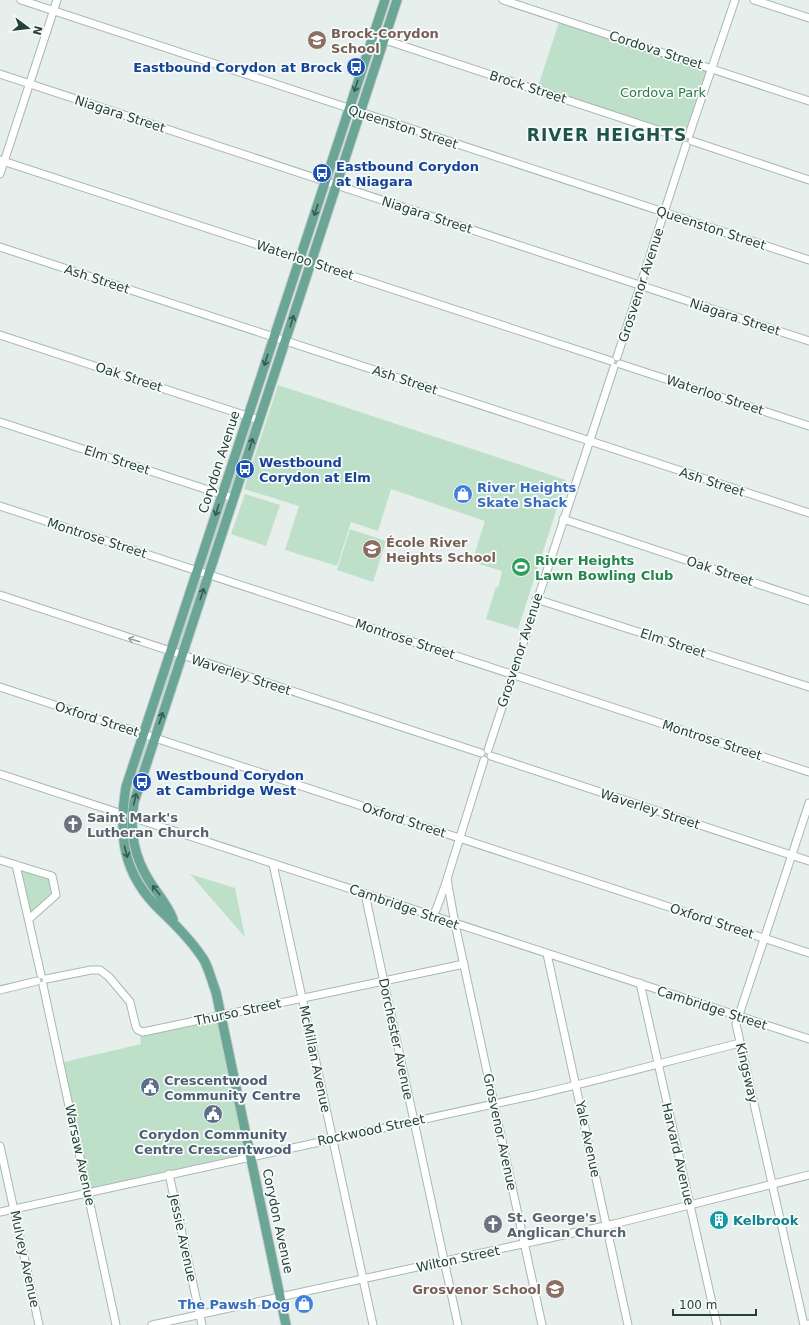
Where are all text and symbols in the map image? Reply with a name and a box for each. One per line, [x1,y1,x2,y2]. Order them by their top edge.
north arrow [8,8,48,48]
text: N [30,24,45,37]
place label: Brock-Corydon School [331,26,439,56]
street label: Cordova Street [607,28,705,72]
school or university icon: Brock-Corydon School [306,29,328,51]
bus stop icon: Eastbound Corydon at Brock [345,56,367,78]
place label: Eastbound Corydon at Brock [133,60,342,75]
street label: Brock Street [488,67,568,107]
one-way arrow [352,80,360,92]
park label: Cordova Park [620,85,707,100]
street label: Niagara Street [73,92,167,136]
street label: Queenston Street [346,102,460,152]
district label: RIVER HEIGHTS [527,125,687,145]
place label: Eastbound Corydon at Niagara [336,159,479,189]
bus stop icon: Eastbound Corydon at Niagara [311,162,333,184]
street label: Niagara Street [380,193,474,237]
one-way arrow [312,203,319,216]
street label: Queenston Street [654,203,768,253]
street label: Grosvenor Avenue [615,226,667,344]
street label: Waterloo Street [254,237,356,283]
street label: Ash Street [63,261,131,297]
street label: Niagara Street [688,295,782,339]
one-way arrow [288,315,296,327]
one-way arrow [262,354,270,366]
street label: Oak Street [94,359,164,395]
street label: Ash Street [371,362,439,398]
street label: Waterloo Street [664,372,766,418]
street label: Corydon Avenue [195,409,243,515]
one-way arrow [248,438,255,451]
street label: Elm Street [82,442,152,478]
place label: Westbound Corydon at Elm [259,455,371,485]
bus stop icon: Westbound Corydon at Elm [234,458,256,480]
street label: Ash Street [678,464,746,500]
place label: River Heights Skate Shack [477,480,577,510]
shop icon: River Heights Skate Shack [452,483,474,505]
one-way arrow [213,503,220,516]
street label: Montrose Street [45,515,149,561]
place label: École River Heights School [386,535,496,565]
school or university icon: École River Heights School [361,538,383,560]
place label: River Heights Lawn Bowling Club [535,553,673,583]
street label: Oak Street [685,553,755,589]
sports icon: River Heights Lawn Bowling Club [510,556,532,578]
one-way arrow [199,588,206,601]
street label: Grosvenor Avenue [494,591,546,709]
street label: Montrose Street [353,616,457,662]
street label: Elm Street [638,625,708,661]
one-way arrow [128,635,140,643]
street label: Waverley Street [189,652,293,698]
street label: Oxford Street [53,698,141,740]
one-way arrow [158,711,165,724]
street label: Montrose Street [660,717,764,763]
place label: Westbound Corydon at Cambridge West [156,768,304,798]
bus stop icon: Westbound Corydon at Cambridge West [131,771,153,793]
street label: Waverley Street [598,786,702,832]
one-way arrow [132,793,140,806]
street label: Oxford Street [360,799,448,841]
place label: Saint Mark's Lutheran Church [87,810,209,840]
church icon: Saint Mark's Lutheran Church [62,813,84,835]
one-way arrow [123,845,130,858]
street label: Cambridge Street [347,881,461,933]
one-way arrow [152,885,161,896]
street label: Oxford Street [668,900,756,942]
street label: Dorchester Avenue [376,977,416,1101]
street label: Cambridge Street [655,983,769,1033]
street label: Thurso Street [192,996,283,1029]
street label: McMillan Avenue [296,1004,334,1114]
street label: Kingsway [733,1041,761,1105]
street label: Grosvenor Avenue [480,1072,520,1192]
place label: Crescentwood Community Centre [164,1073,301,1103]
public building icon: Crescentwood Community Centre [139,1076,161,1098]
street label: Yale Avenue [572,1098,603,1179]
street label: Harvard Avenue [659,1101,697,1207]
street label: Warsaw Avenue [62,1103,98,1207]
public building icon: Corydon Community Centre Crescentwood [202,1103,224,1125]
street label: Rockwood Street [316,1111,426,1149]
place label: Corydon Community Centre Crescentwood [134,1127,292,1157]
street label: Corydon Avenue [260,1167,296,1275]
street label: Jessie Avenue [166,1192,200,1283]
street label: Mulvey Avenue [7,1209,43,1309]
building icon: Kelbrook [708,1209,730,1231]
place label: St. George's Anglican Church [507,1210,626,1240]
church icon: St. George's Anglican Church [482,1213,504,1235]
place label: Kelbrook [733,1213,799,1228]
street label: Wilton Street [415,1243,501,1275]
school or university icon: Grosvenor School [544,1278,566,1300]
place label: Grosvenor School [412,1282,541,1297]
scale bar [673,1291,756,1317]
shop icon: The Pawsh Dog [293,1293,315,1315]
place label: The Pawsh Dog [178,1297,290,1312]
text: 100 m [679,1298,717,1312]

